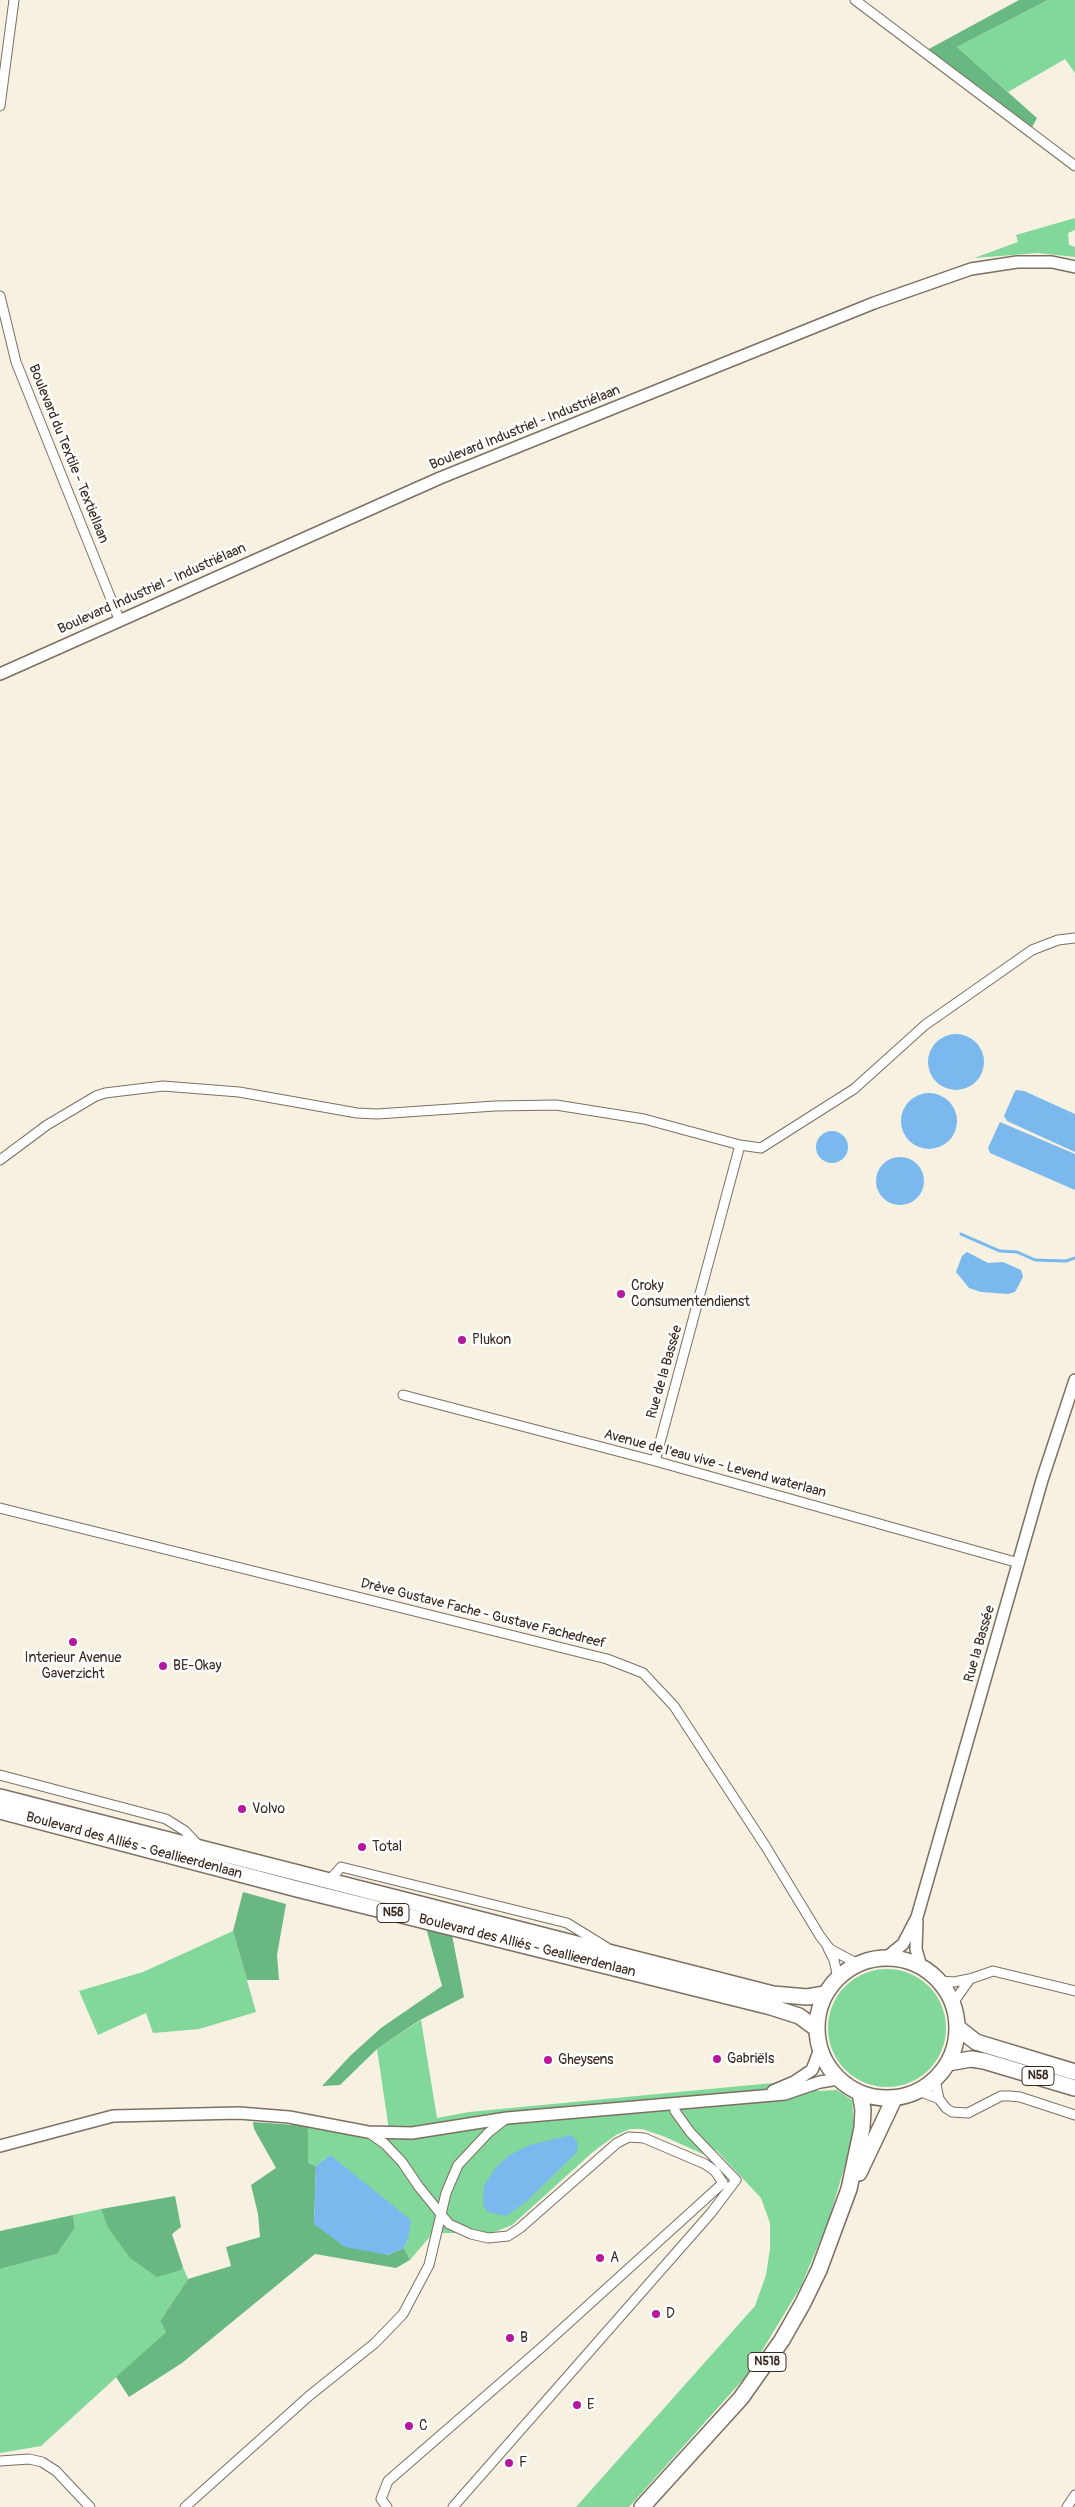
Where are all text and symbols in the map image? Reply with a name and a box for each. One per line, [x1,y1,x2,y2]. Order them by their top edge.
street label: Boulevard du Textile - Textiellaan [24,362,112,546]
street label: Boulevard Industriel - Industriélaan [427,382,623,474]
street label: Boulevard Industriel - Industriélaan [55,540,249,638]
place label: Croky Consumentendienst [631,1278,750,1310]
marker: Croky Consumentendienst [615,1288,627,1300]
street label: Rue de la Bassée [644,1323,686,1421]
place label: Plukon [472,1332,511,1348]
marker: Plukon [456,1334,468,1346]
street label: Avenue de l'eau vive - Levend waterlaan [602,1426,828,1502]
street label: Drève Gustave Fache - Gustave Fachedreef [359,1575,607,1653]
street label: Rue la Bassée [961,1604,999,1684]
marker: Interieur Avenue Gaverzicht [67,1636,79,1648]
place label: Interieur Avenue Gaverzicht [25,1650,121,1682]
place label: BE-Okay [173,1658,221,1674]
marker: BE-Okay [157,1660,169,1672]
place label: Volvo [252,1801,285,1817]
marker: Volvo [236,1803,248,1815]
street label: Boulevard des Alliés - Geallieerdenlaan [24,1809,244,1883]
place label: Total [372,1839,402,1855]
marker: Total [356,1841,368,1853]
road number: N58 [377,1904,409,1922]
street label: Boulevard des Alliés - Geallieerdenlaan [417,1911,637,1981]
place label: Gabriëls [727,2051,774,2067]
place label: Gheysens [558,2052,614,2068]
marker: Gabriëls [711,2053,723,2065]
marker: Gheysens [542,2054,554,2066]
road number: N58 [1022,2066,1054,2086]
place label: A [610,2250,619,2266]
marker: A [594,2252,606,2264]
place label: D [666,2306,675,2322]
marker: D [650,2308,662,2320]
place label: B [520,2330,528,2346]
marker: B [504,2332,516,2344]
road number: N518 [748,2352,786,2372]
place label: E [587,2397,594,2413]
marker: E [571,2399,583,2411]
place label: C [419,2418,428,2434]
marker: C [403,2420,415,2432]
place label: F [519,2455,527,2471]
marker: F [503,2457,515,2469]

